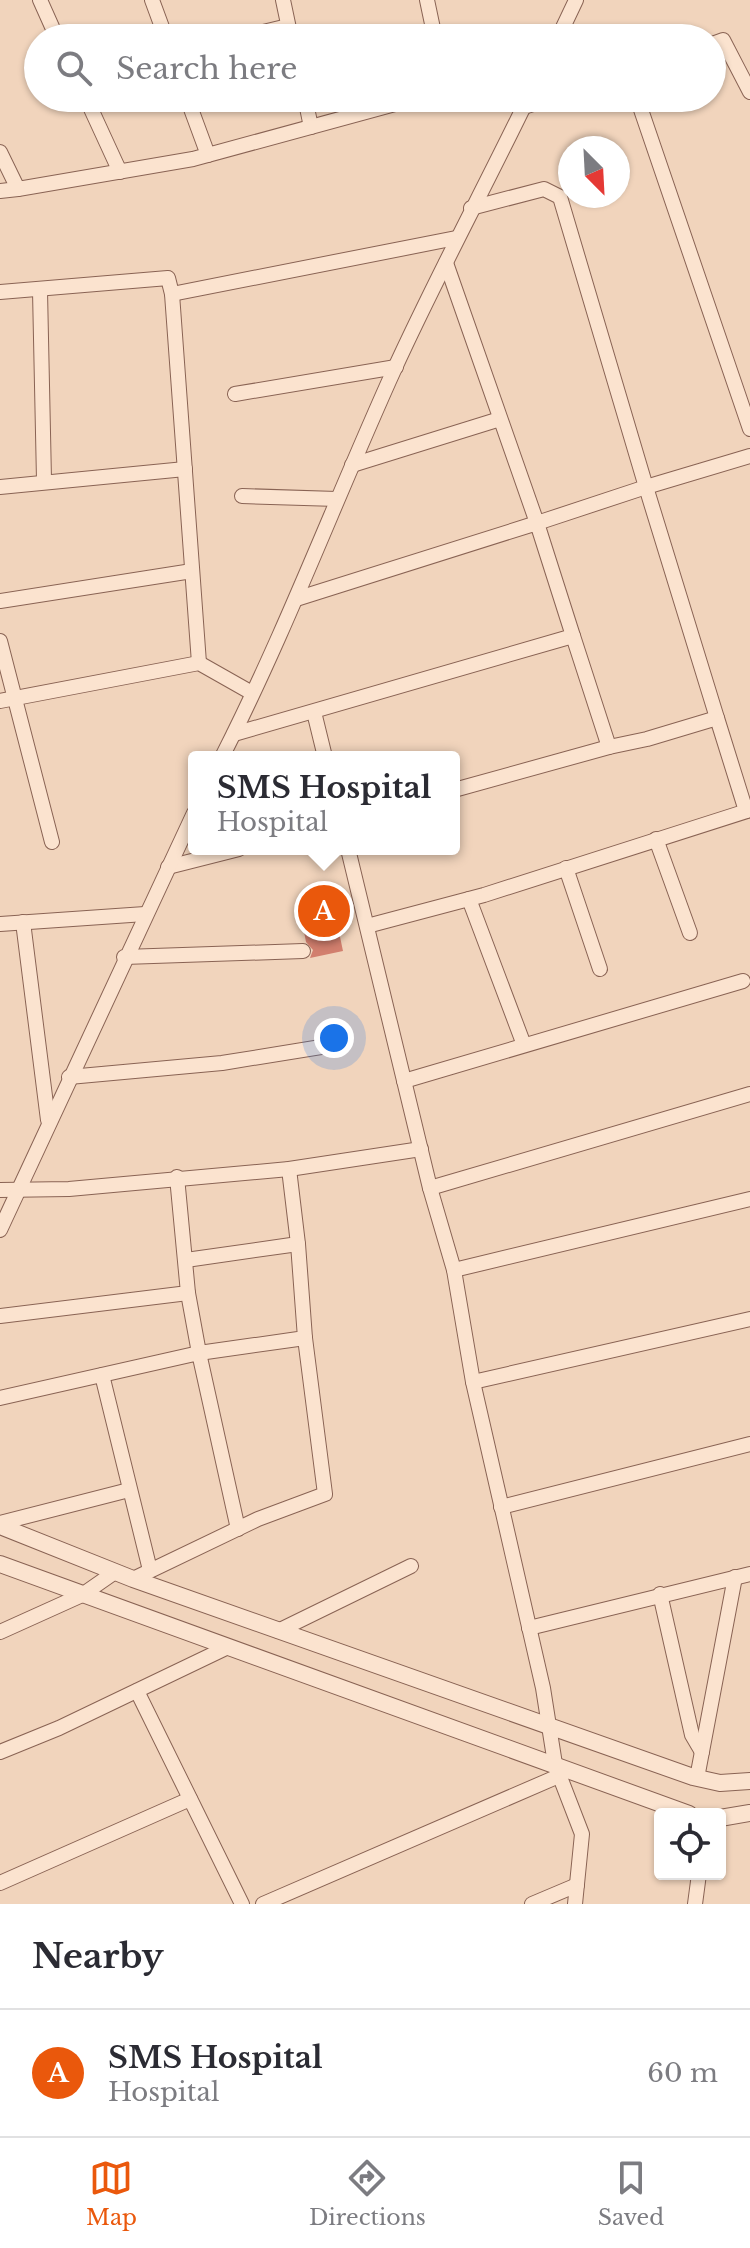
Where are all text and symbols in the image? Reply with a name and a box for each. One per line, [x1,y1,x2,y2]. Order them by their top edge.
search box [24,24,726,112]
icon: search [52,46,96,90]
text: Search here [116,50,297,87]
north arrow [558,136,630,208]
popup [188,751,460,855]
text: SMS Hospital [217,769,431,806]
text: Hospital [217,806,328,838]
pin: A [298,881,350,941]
your location [314,1018,354,1058]
map controls [654,1808,726,1880]
button: locate [654,1808,726,1880]
text: Nearby [32,1935,164,1977]
text: SMS Hospital [108,2039,323,2076]
text: A [47,2057,69,2089]
text: 60 m [647,2057,718,2089]
text: Hospital [108,2076,219,2108]
tab: Map [86,2156,137,2231]
tab: Directions [309,2156,426,2231]
tab: Saved [598,2156,664,2231]

